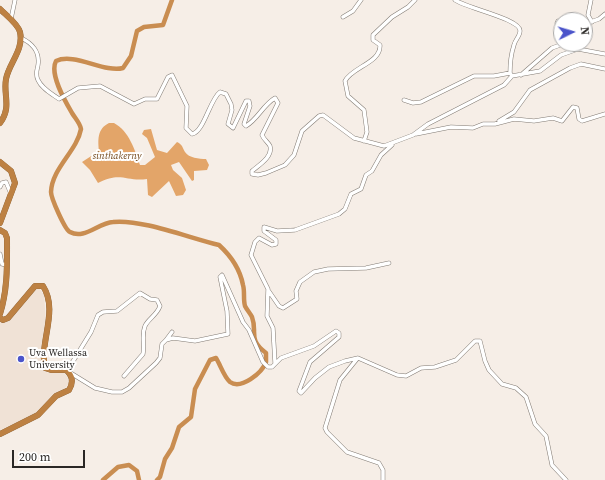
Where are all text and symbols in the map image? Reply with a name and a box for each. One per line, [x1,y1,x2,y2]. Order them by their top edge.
north arrow [553,12,593,52]
text: N [577,26,592,36]
park label: sinthakerny [92,150,142,162]
place label: Uva Wellassa University [29,347,87,370]
marker: Uva Wellassa University [16,354,26,364]
scale bar [14,442,87,468]
text: 200 m [19,449,51,465]

